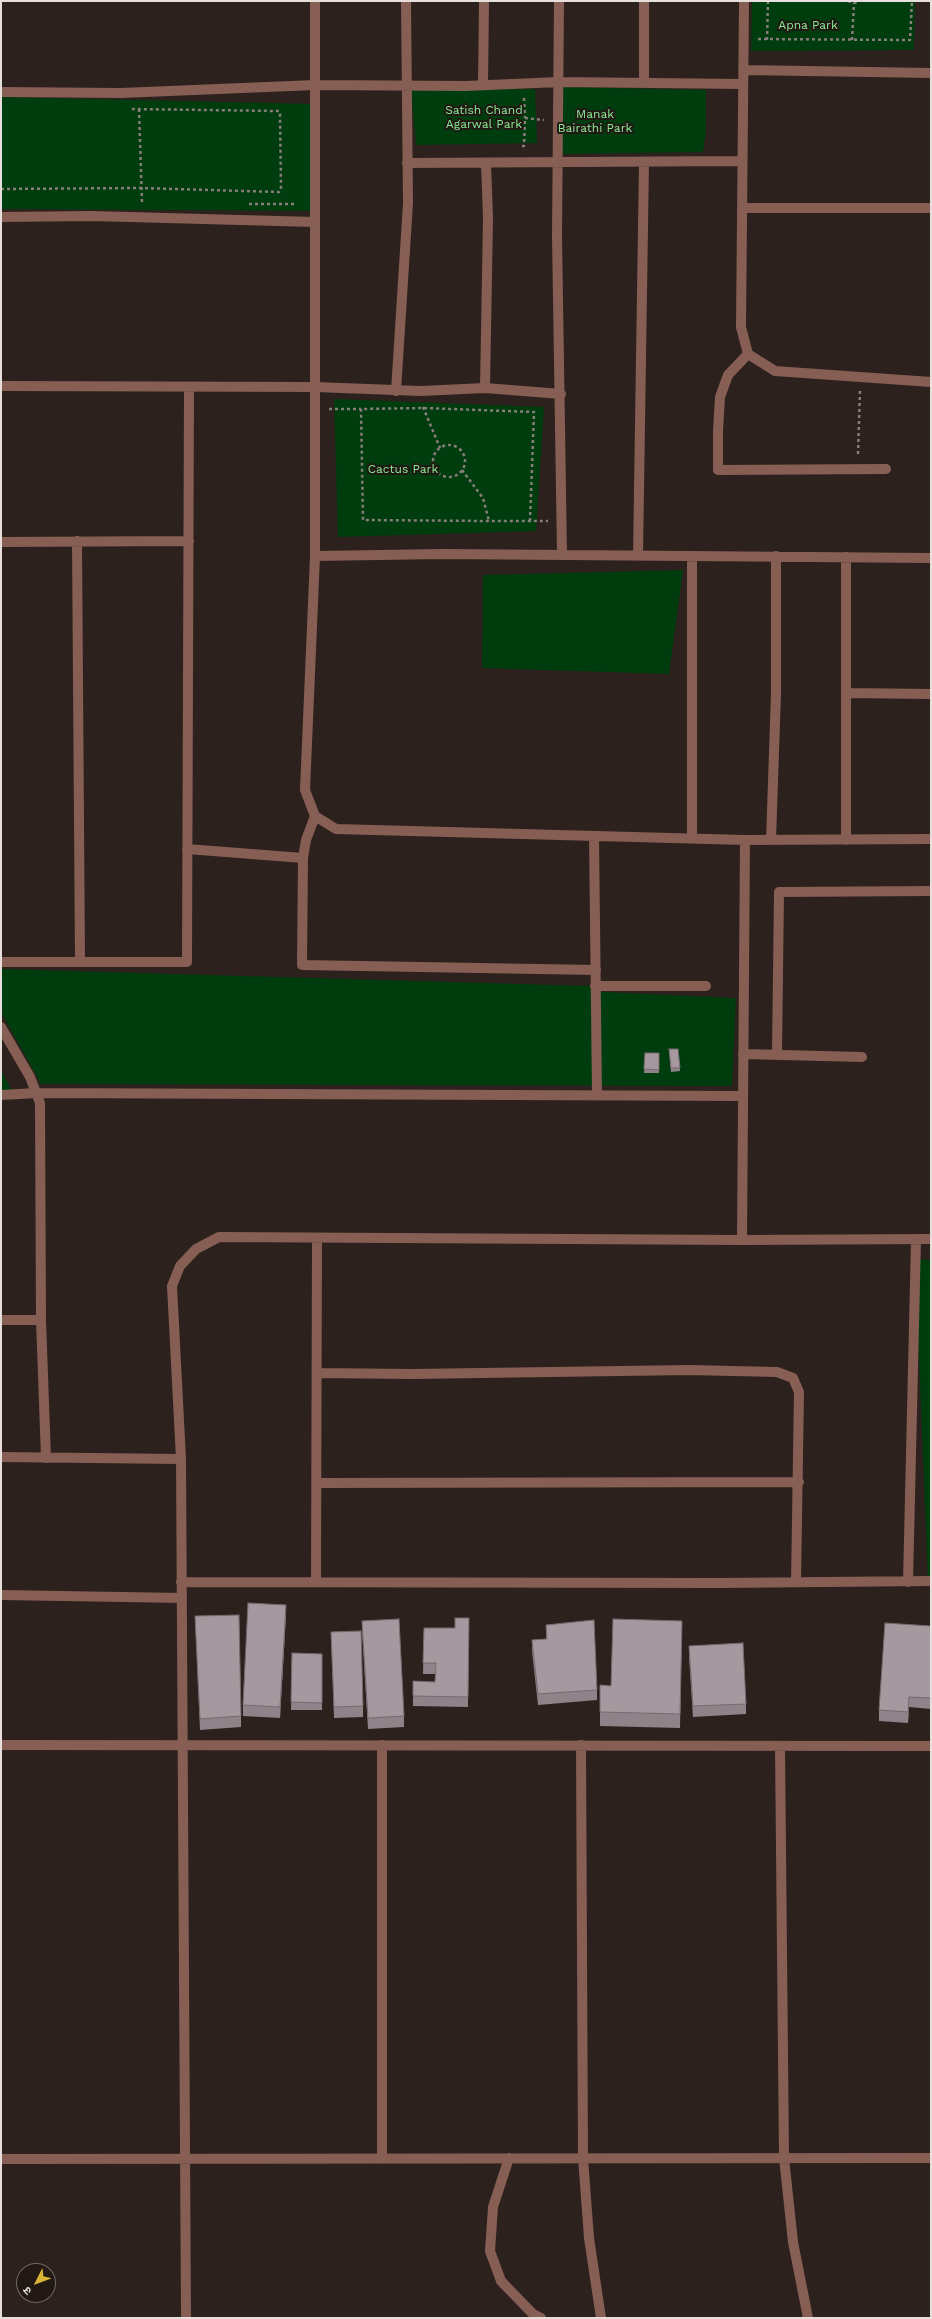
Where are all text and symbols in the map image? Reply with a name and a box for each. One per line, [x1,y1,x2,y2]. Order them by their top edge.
park label: Apna Park [778,18,838,32]
park label: Satish Chand Agarwal Park [445,103,523,131]
park label: Manak Bairathi Park [558,107,632,135]
park label: Cactus Park [368,462,438,476]
north arrow [16,2263,56,2303]
text: उ [20,2284,34,2297]

